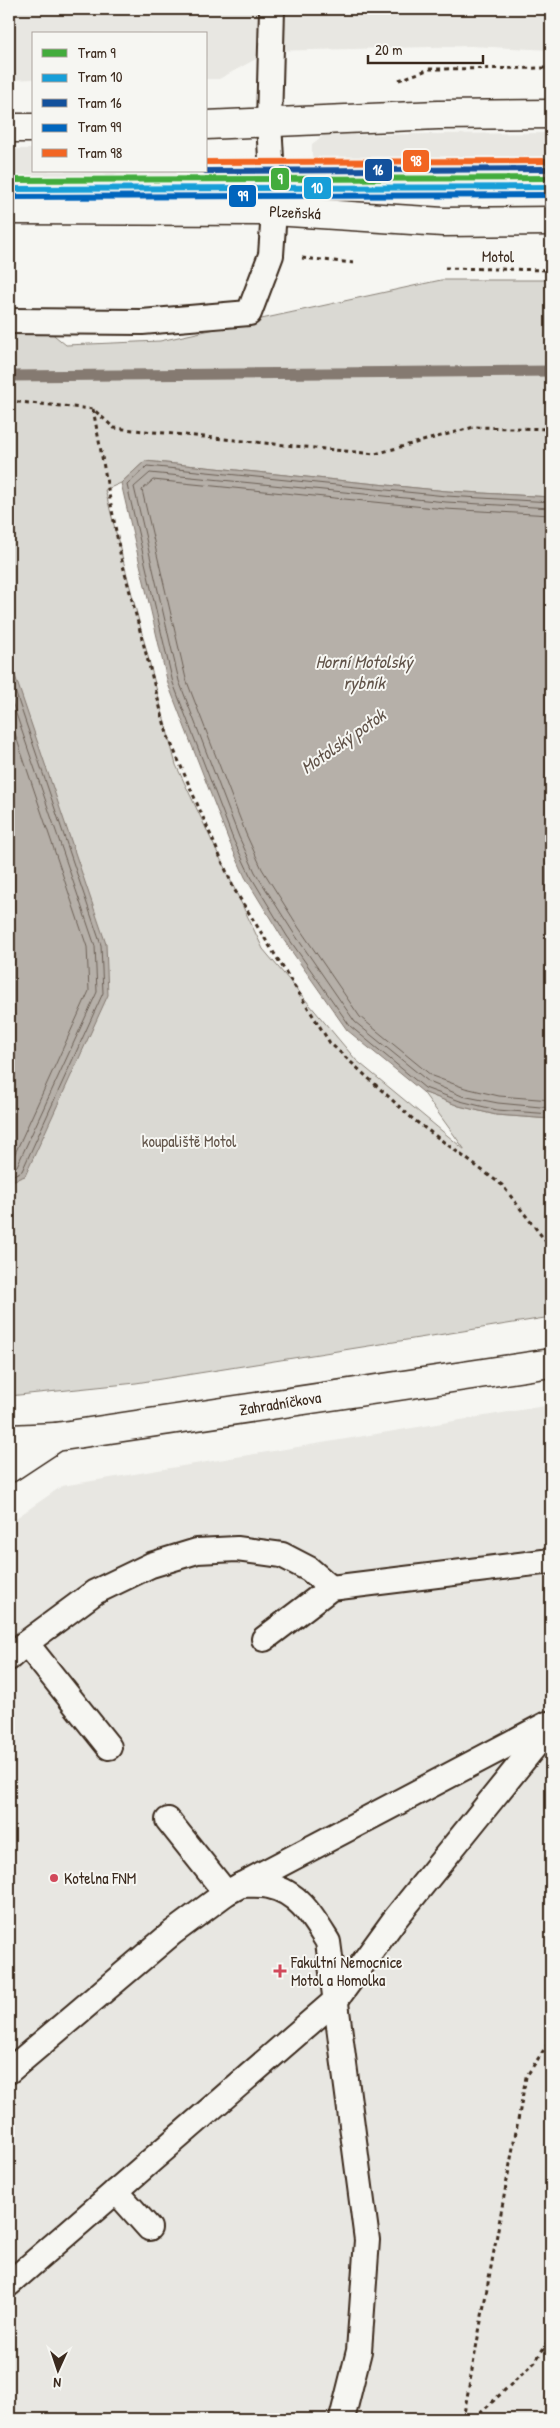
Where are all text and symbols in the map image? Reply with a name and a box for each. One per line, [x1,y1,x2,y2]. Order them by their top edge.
legend [32,32,208,172]
scale bar [368,32,482,64]
text: 20 m [375,39,402,60]
text: Tram 9 [78,42,116,63]
text: Tram 10 [78,66,123,87]
text: Tram 16 [78,92,122,113]
text: Tram 99 [78,116,122,137]
text: Tram 98 [78,142,122,163]
line badge: 98 [402,149,430,173]
text: 98 [410,151,422,170]
line badge: 16 [364,158,393,182]
text: 16 [373,160,384,179]
line badge: 9 [270,167,290,191]
text: 9 [277,169,283,188]
line badge: 10 [303,176,332,200]
text: 10 [311,178,323,197]
line badge: 99 [228,184,257,208]
text: 99 [238,186,249,205]
street label: Plzeňská [269,200,321,224]
street label: Motol [482,245,515,267]
water label: Horní Motolský rybník [315,649,415,695]
water label: Motolský potok [296,702,392,779]
park label: koupaliště Motol [142,1130,237,1152]
street label: Zahradníčkova [238,1386,322,1420]
place label: Kotelna FNM [64,1867,136,1889]
marker: Kotelna FNM [48,1872,60,1884]
place label: Fakultní Nemocnice Motol a Homolka [290,1951,403,1991]
marker: Fakultní Nemocnice Motol a Homolka [273,1964,287,1978]
north arrow [32,2346,82,2396]
text: N [53,2374,62,2393]

